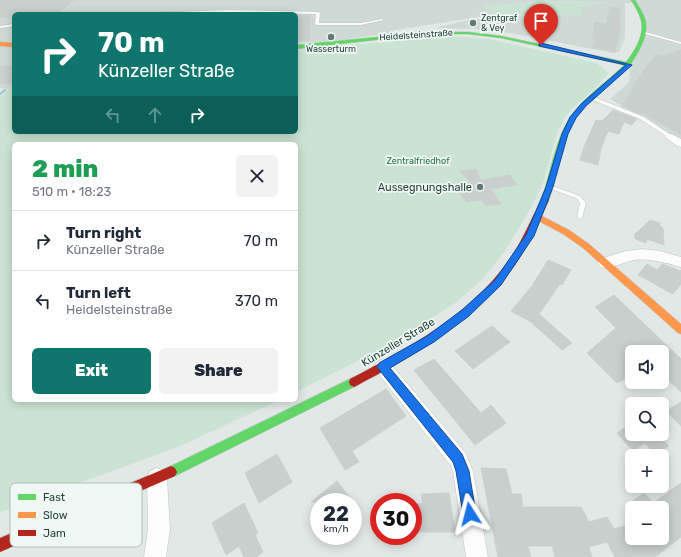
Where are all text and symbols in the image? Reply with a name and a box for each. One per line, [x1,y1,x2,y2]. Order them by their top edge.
pin [524,4,558,45]
icon: arrive [530,10,552,32]
place label: Zentgraf & Vey [481,13,518,33]
marker: Zentgraf & Vey [468,18,478,28]
text: 70 m [98,26,165,59]
street label: Heidelsteinstraße [379,27,453,43]
icon: right [32,28,84,80]
marker: Wasserturm [326,32,336,42]
place label: Wasserturm [306,44,356,54]
text: Künzeller Straße [98,60,235,82]
icon: left [102,104,124,126]
icon: ahead [144,104,166,126]
icon: right [186,104,208,126]
text: 2 min [32,155,98,183]
button: close [236,155,278,197]
park label: Zentralfriedhof [386,156,450,166]
place label: Aussegnungshalle [378,181,472,194]
marker: Aussegnungshalle [475,182,485,192]
text: 510 m · 18:23 [32,184,111,199]
text: Turn right [66,224,141,242]
icon: right [32,230,54,252]
text: 70 m [244,232,278,250]
text: Künzeller Straße [66,242,165,257]
text: Turn left [66,284,131,302]
icon: left [32,290,54,312]
text: 370 m [235,292,278,310]
text: Heidelsteinstraße [66,302,173,317]
street label: Künzeller Straße [359,315,437,369]
map controls [625,345,669,545]
button: sound [625,345,669,389]
button: Exit [32,348,151,394]
button: Share [159,348,278,394]
button: search [625,397,669,441]
button: + [625,449,669,493]
legend [10,483,142,547]
text: Fast [43,491,66,504]
speed limit sign: 30 [370,493,422,545]
position arrow [449,493,491,535]
button: − [625,501,669,545]
text: 22 [323,502,349,526]
text: Slow [43,509,68,522]
text: km/h [324,523,348,535]
text: Jam [43,527,66,540]

